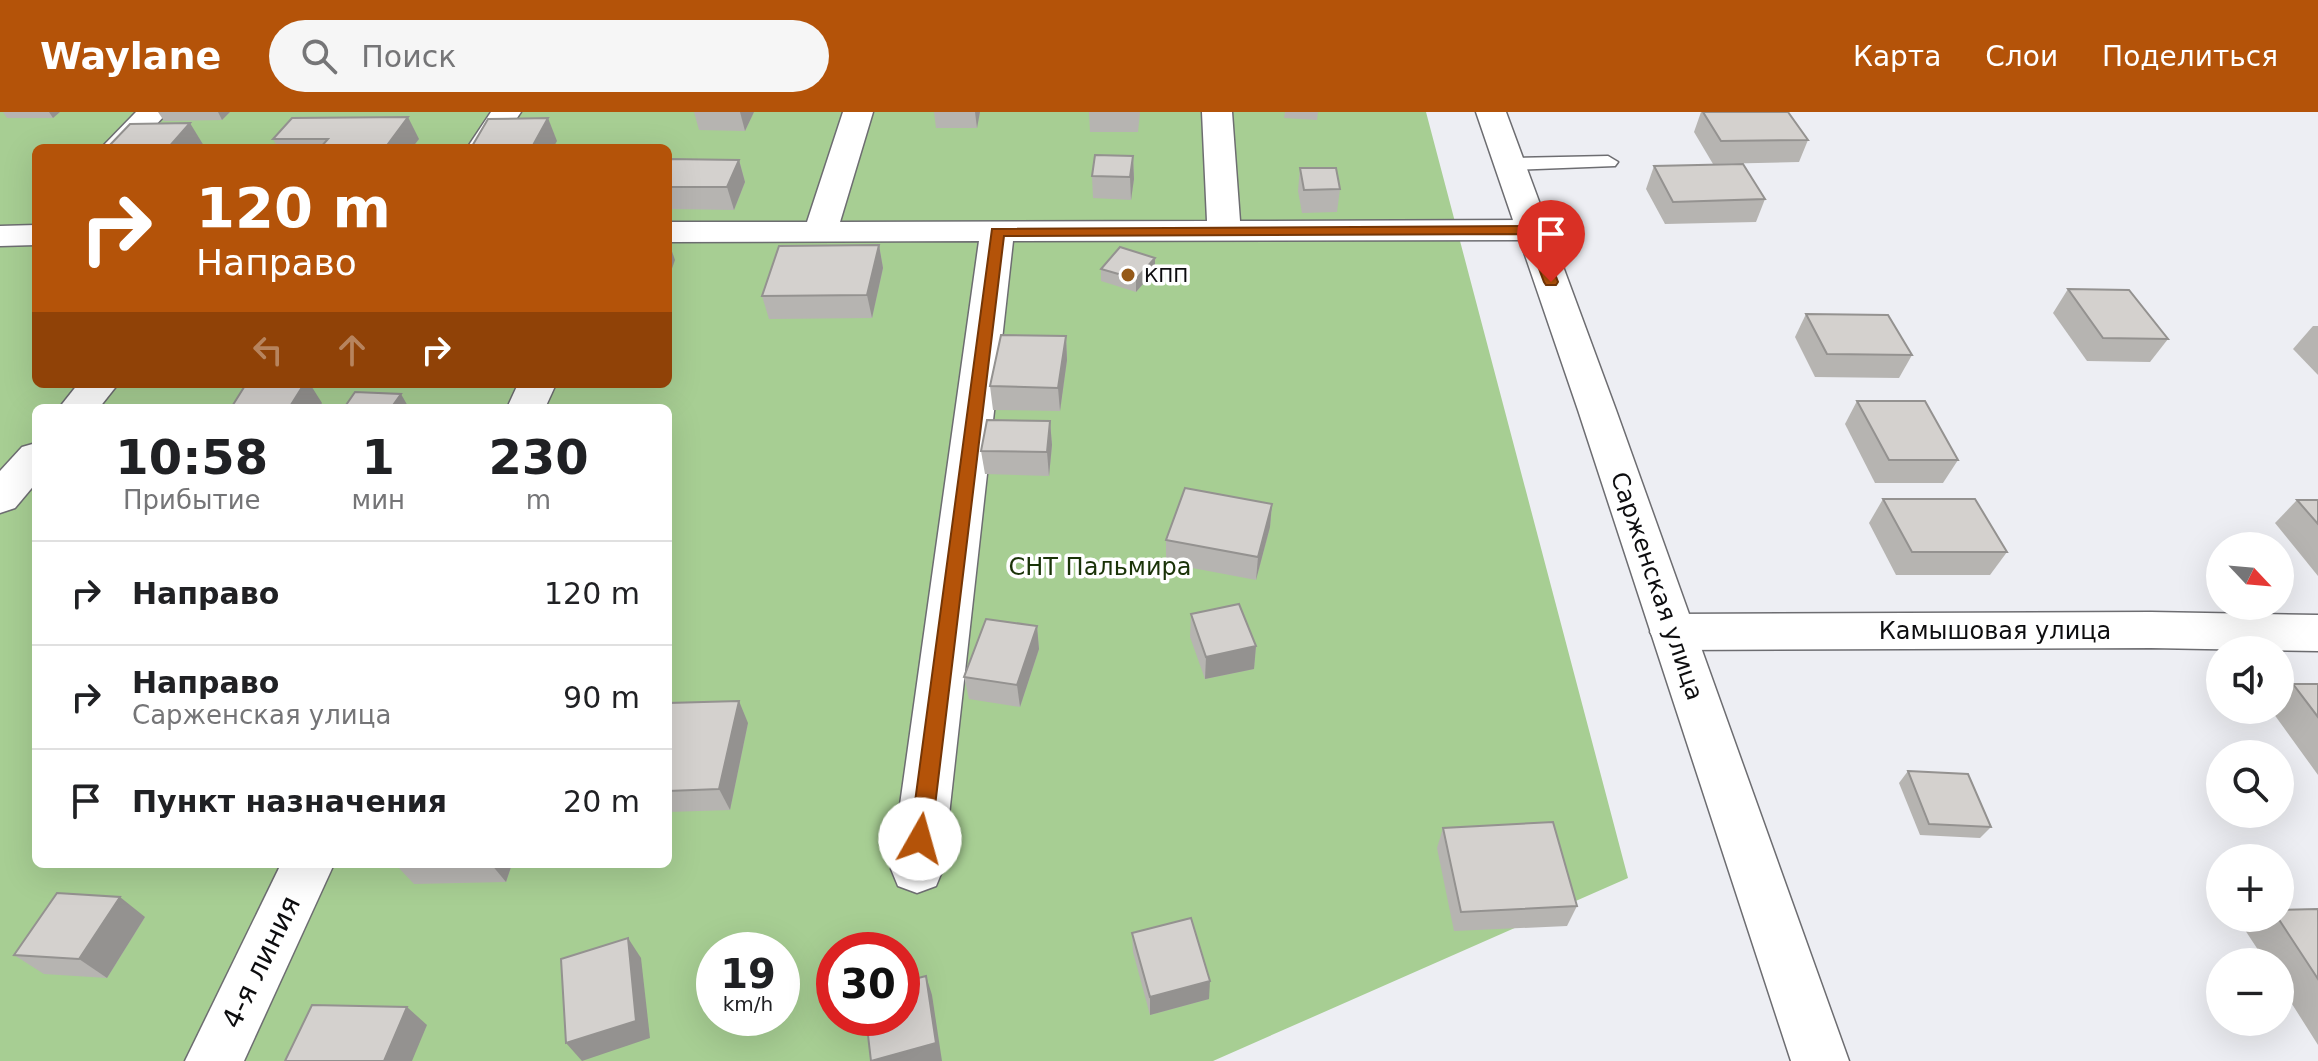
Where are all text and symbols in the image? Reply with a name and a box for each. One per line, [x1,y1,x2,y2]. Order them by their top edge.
search box [269,20,829,92]
text: Waylane [40,34,221,78]
icon: search [297,34,341,78]
text: Поиск [361,39,456,74]
text: Карта [1853,40,1941,73]
text: Слои [1985,40,2058,73]
text: Поделиться [2102,40,2278,73]
text: 120 m [196,175,391,240]
icon: right [64,176,168,280]
pin [1517,200,1585,282]
icon: arrive [1529,212,1573,256]
text: Направо [196,242,357,283]
place label: КПП [1144,263,1188,287]
marker: КПП [1119,266,1137,284]
icon: left [246,328,290,372]
icon: ahead [330,328,374,372]
icon: right [414,328,458,372]
text: 10:58 [115,429,268,485]
text: 1 [362,429,395,485]
text: 230 [488,429,589,485]
street label: Сарженская улица [1605,468,1709,704]
text: Прибытие [123,485,261,515]
text: мин [352,485,405,515]
text: m [526,485,551,515]
north arrow [2206,532,2294,620]
map controls [2206,532,2294,1036]
park label: СНТ Пальмира [1009,553,1191,581]
icon: right [64,571,108,615]
text: Направо [132,576,279,611]
text: 120 m [544,576,640,611]
street label: Камышовая улица [1879,617,2111,645]
button: sound [2206,636,2294,724]
text: Направо [132,665,279,700]
icon: right [64,675,108,719]
text: 90 m [563,680,640,715]
text: Сарженская улица [132,700,391,730]
button: search [2206,740,2294,828]
icon: arrive [64,779,108,823]
text: Пункт назначения [132,784,447,819]
text: 20 m [563,784,640,819]
position arrow [878,797,962,881]
button: + [2206,844,2294,932]
street label: 4-я линия [215,890,307,1034]
speed limit sign: 30 [816,932,920,1036]
button: − [2206,948,2294,1036]
text: 19 [720,951,776,997]
text: km/h [723,992,773,1016]

